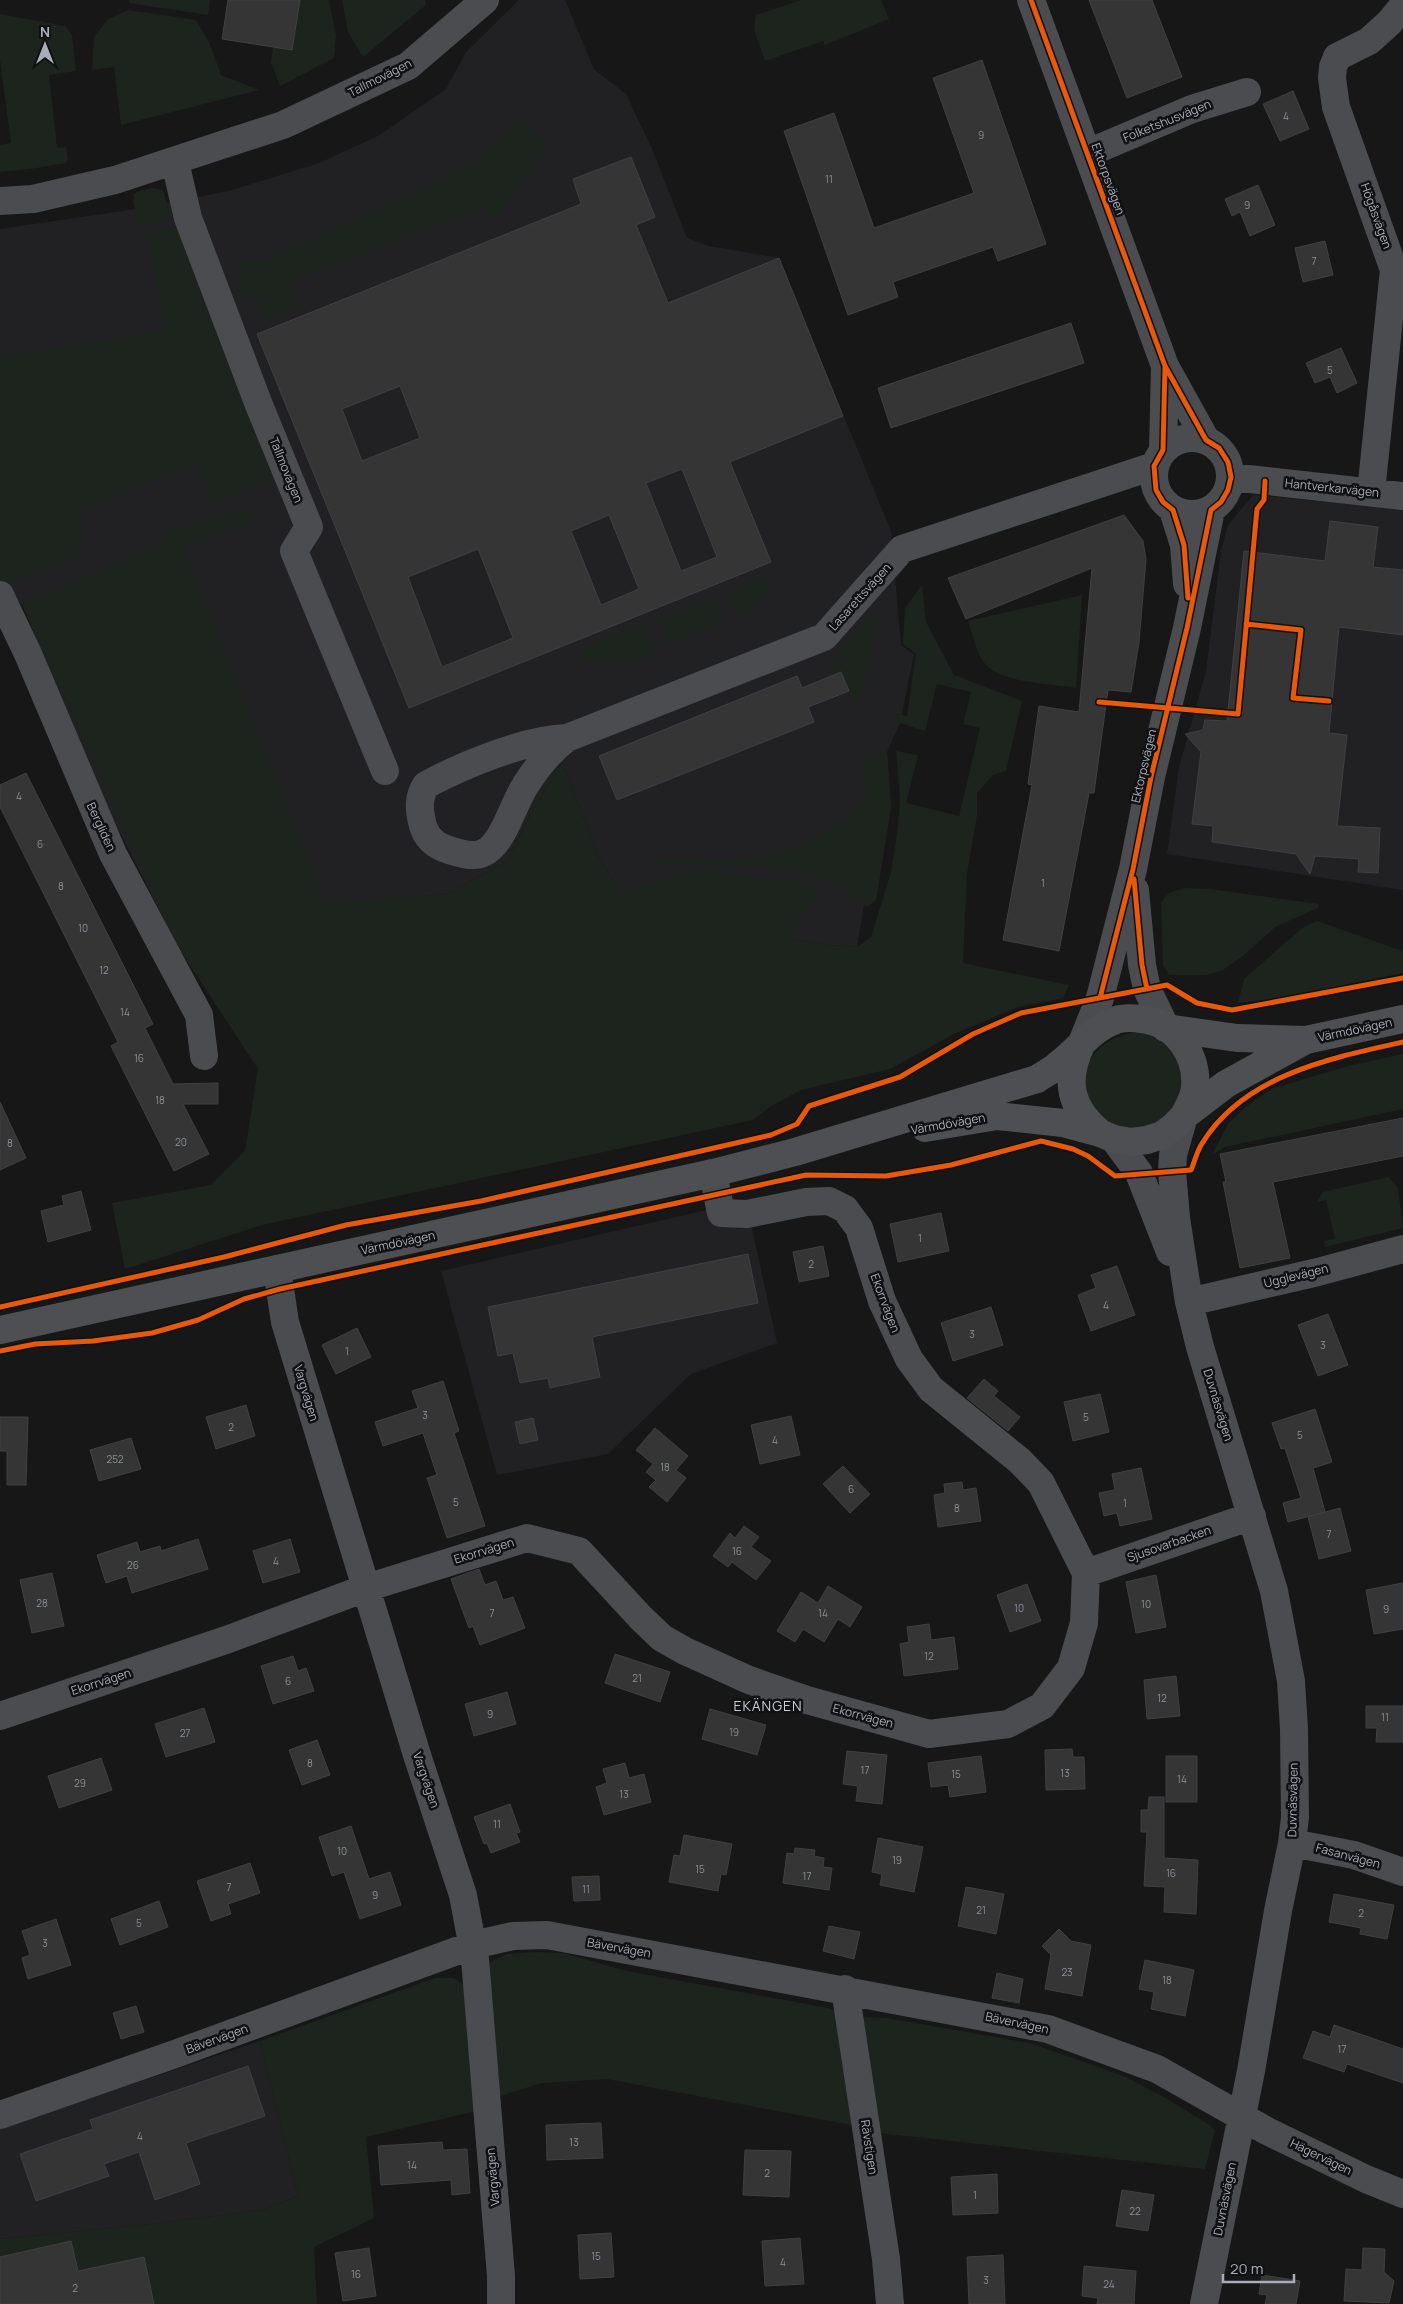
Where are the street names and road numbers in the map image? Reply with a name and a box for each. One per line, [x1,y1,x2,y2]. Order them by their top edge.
street label: Tallmovägen [345,54,414,101]
street label: Folketshusvägen [1120,95,1213,146]
street label: Ektorpsvägen [1088,141,1129,217]
street label: Högåsvägen [1357,181,1396,251]
street label: Tallmovägen [266,435,307,505]
street label: Hantverkarvägen [1284,474,1380,501]
street label: Lasarettsvägen [825,559,895,634]
street label: Ektorpsvägen [1127,727,1160,805]
street label: Bergliden [83,800,120,854]
street label: Värmdövägen [1316,1013,1393,1046]
street label: Värmdövägen [909,1109,986,1138]
street label: Värmdövägen [359,1226,436,1259]
street label: Ugglevägen [1262,1259,1330,1292]
street label: Ekorrvägen [866,1271,904,1335]
street label: Vargvägen [290,1363,323,1423]
street label: Duvnäsvägen [1199,1367,1238,1443]
street label: Sjusovarbacken [1125,1521,1213,1566]
street label: Ekorrvägen [452,1533,516,1568]
street label: Ekorrvägen [69,1664,133,1699]
street label: Ekorrvägen [831,1699,895,1732]
street label: Vargvägen [409,1750,444,1810]
street label: Duvnäsvägen [1283,1763,1302,1837]
street label: Fasanvägen [1314,1839,1382,1872]
street label: Bävervägen [586,1934,652,1961]
street label: Bävervägen [984,2007,1050,2038]
street label: Bävervägen [184,2020,250,2058]
street label: Rävstigen [857,2119,882,2175]
street label: Hägervägen [1287,2134,1355,2179]
street label: Vargvägen [482,2147,503,2207]
street label: Duvnäsvägen [1209,2161,1240,2237]

